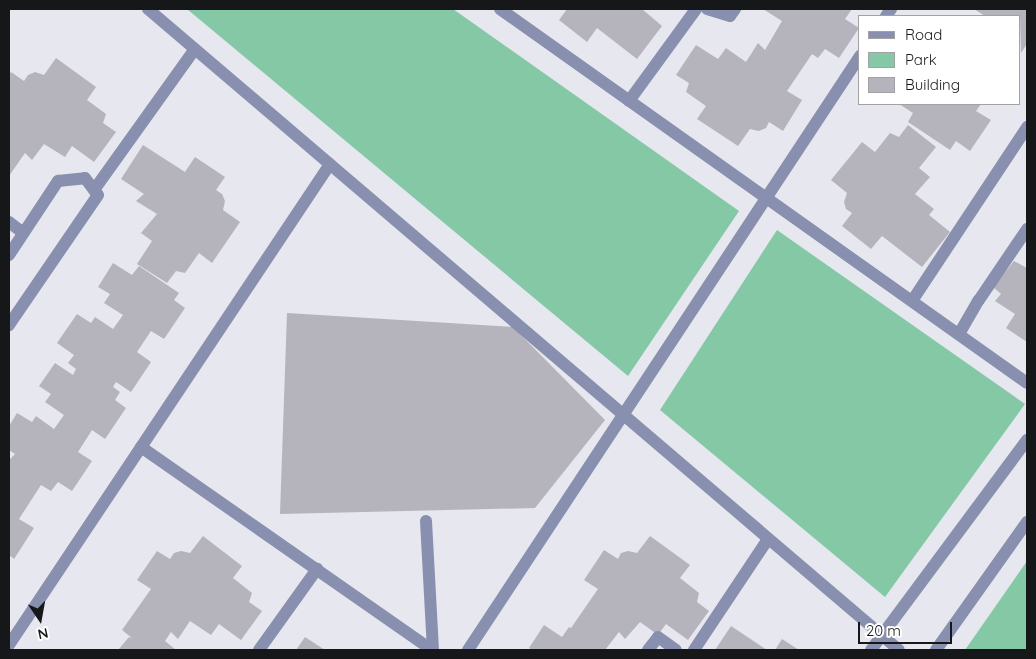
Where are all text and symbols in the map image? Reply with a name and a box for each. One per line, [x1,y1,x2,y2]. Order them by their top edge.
legend [858,15,1021,105]
text: Road [905,25,942,44]
text: Park [905,50,937,69]
text: Building [905,75,960,94]
north arrow [15,594,65,644]
scale bar [861,612,955,644]
text: 20 m [866,621,901,640]
text: N [36,624,50,644]

